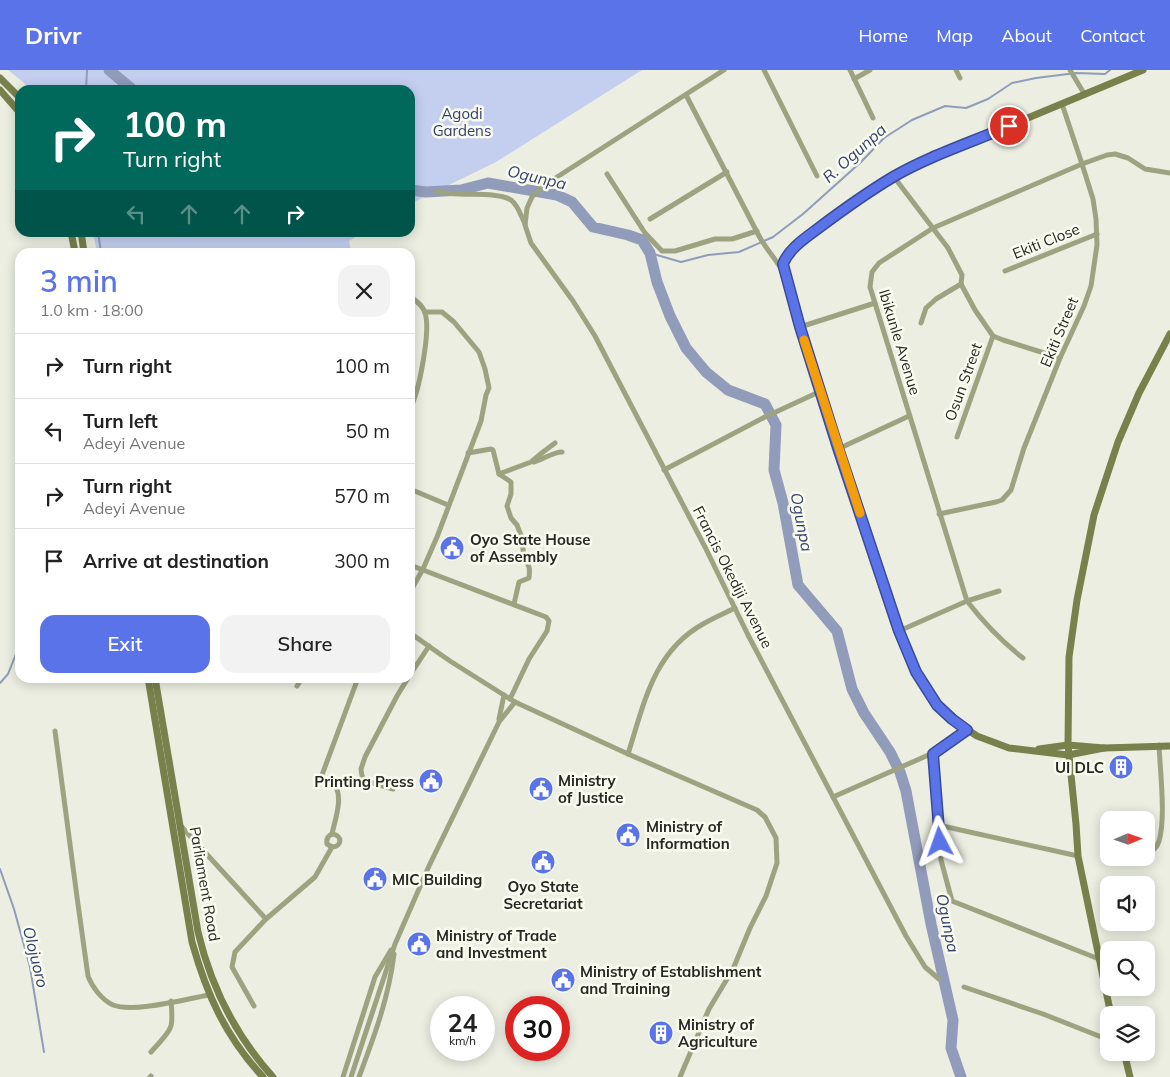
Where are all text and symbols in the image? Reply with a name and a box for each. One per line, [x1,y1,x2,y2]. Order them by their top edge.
text: Drivr [25,20,81,50]
text: Home [858,24,908,47]
text: Map [936,24,973,47]
text: About [1001,24,1052,47]
text: Contact [1080,24,1145,47]
text: 100 m [123,102,227,146]
park label: Agodi Gardens [433,104,491,140]
icon: right [40,105,105,170]
pin [988,105,1030,147]
icon: arrive [995,112,1023,140]
water label: R. Ogunpa [818,119,890,187]
text: Turn right [123,145,221,173]
water label: Ogunpa [506,161,569,194]
icon: left [122,200,150,228]
icon: ahead [175,200,203,228]
icon: ahead [228,200,256,228]
icon: right [281,200,309,228]
street label: Ekiti Close [1010,219,1082,263]
text: 3 min [40,262,118,300]
button: close [338,265,390,317]
street label: Ibikunle Avenue [875,287,925,397]
street label: Ekiti Street [1036,294,1082,370]
text: 1.0 km · 18:00 [40,300,143,320]
street label: Osun Street [940,340,986,424]
icon: right [40,352,68,380]
text: Turn right [83,354,172,378]
text: 100 m [334,354,390,378]
text: Turn left [83,409,158,433]
icon: left [40,417,68,445]
text: 50 m [346,419,390,443]
text: Adeyi Avenue [83,433,185,453]
text: Turn right [83,474,172,498]
icon: right [40,482,68,510]
text: 570 m [334,484,390,508]
water label: Ogunpa [786,491,818,554]
text: Adeyi Avenue [83,498,185,518]
street label: Francis Okediji Avenue [689,503,777,651]
place label: Oyo State House of Assembly [470,530,590,566]
public building icon: Oyo State House of Assembly [439,535,465,561]
icon: arrive [40,547,68,575]
text: Arrive at destination [83,549,269,573]
text: 300 m [334,549,390,573]
button: Exit [40,615,210,673]
button: Share [220,615,390,673]
building icon: UI DLC [1108,754,1134,780]
place label: UI DLC [1055,758,1104,777]
public building icon: Printing Press [418,768,444,794]
place label: Ministry of Justice [558,771,623,807]
place label: Printing Press [314,772,414,791]
public building icon: Ministry of Justice [528,776,554,802]
north arrow [1100,811,1155,866]
map controls [1100,811,1155,1061]
position arrow [913,815,965,867]
place label: Ministry of Information [646,817,730,853]
public building icon: Ministry of Information [615,822,641,848]
street label: Parliament Road [186,825,224,943]
public building icon: Oyo State Secretariat [530,849,556,875]
public building icon: MIC Building [362,866,388,892]
place label: MIC Building [392,870,482,889]
button: sound [1100,876,1155,931]
place label: Oyo State Secretariat [503,877,583,913]
water label: Ogunpa [932,892,964,955]
water label: Olojuoro [19,924,53,990]
place label: Ministry of Trade and Investment [436,926,557,962]
public building icon: Ministry of Trade and Investment [406,931,432,957]
button: search [1100,941,1155,996]
place label: Ministry of Establishment and Training [580,962,762,998]
public building icon: Ministry of Establishment and Training [550,967,576,993]
speed limit sign: 30 [505,996,570,1061]
button: layers [1100,1006,1155,1061]
text: 24 [447,1007,478,1038]
place label: Ministry of Agriculture [678,1015,757,1051]
building icon: Ministry of Agriculture [648,1020,674,1046]
text: km/h [449,1033,476,1048]

